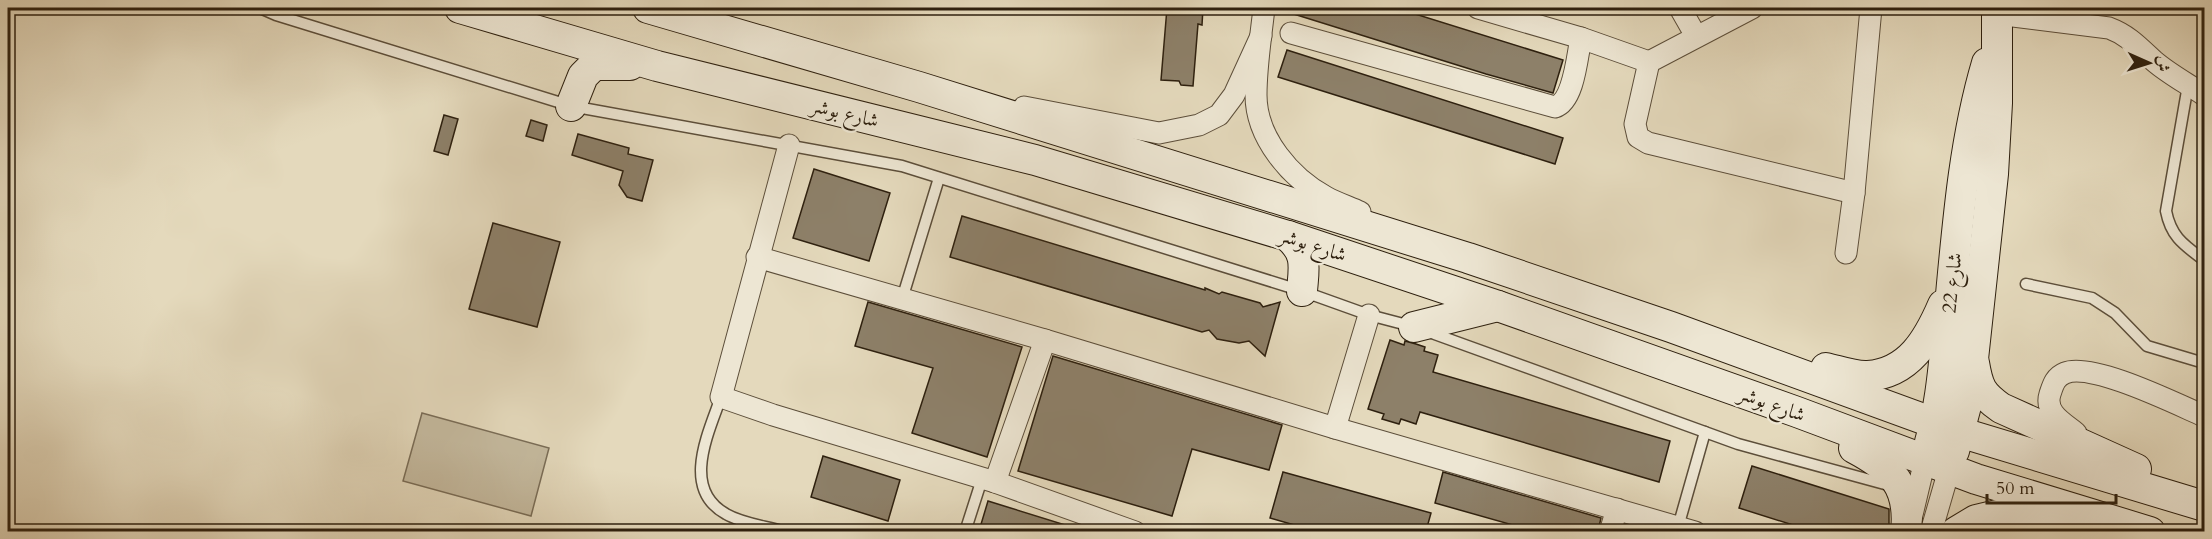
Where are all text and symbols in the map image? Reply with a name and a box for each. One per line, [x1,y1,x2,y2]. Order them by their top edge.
north arrow [2119,33,2179,93]
text: ش [2152,55,2174,72]
street label: شارع بوشر [805,91,882,138]
street label: شارع بوشر [1273,221,1350,272]
street label: شارع 22 [1935,251,1973,315]
street label: شارع بوشر [1732,379,1809,432]
scale bar [1987,467,2116,505]
text: 50 m [1996,476,2035,501]

